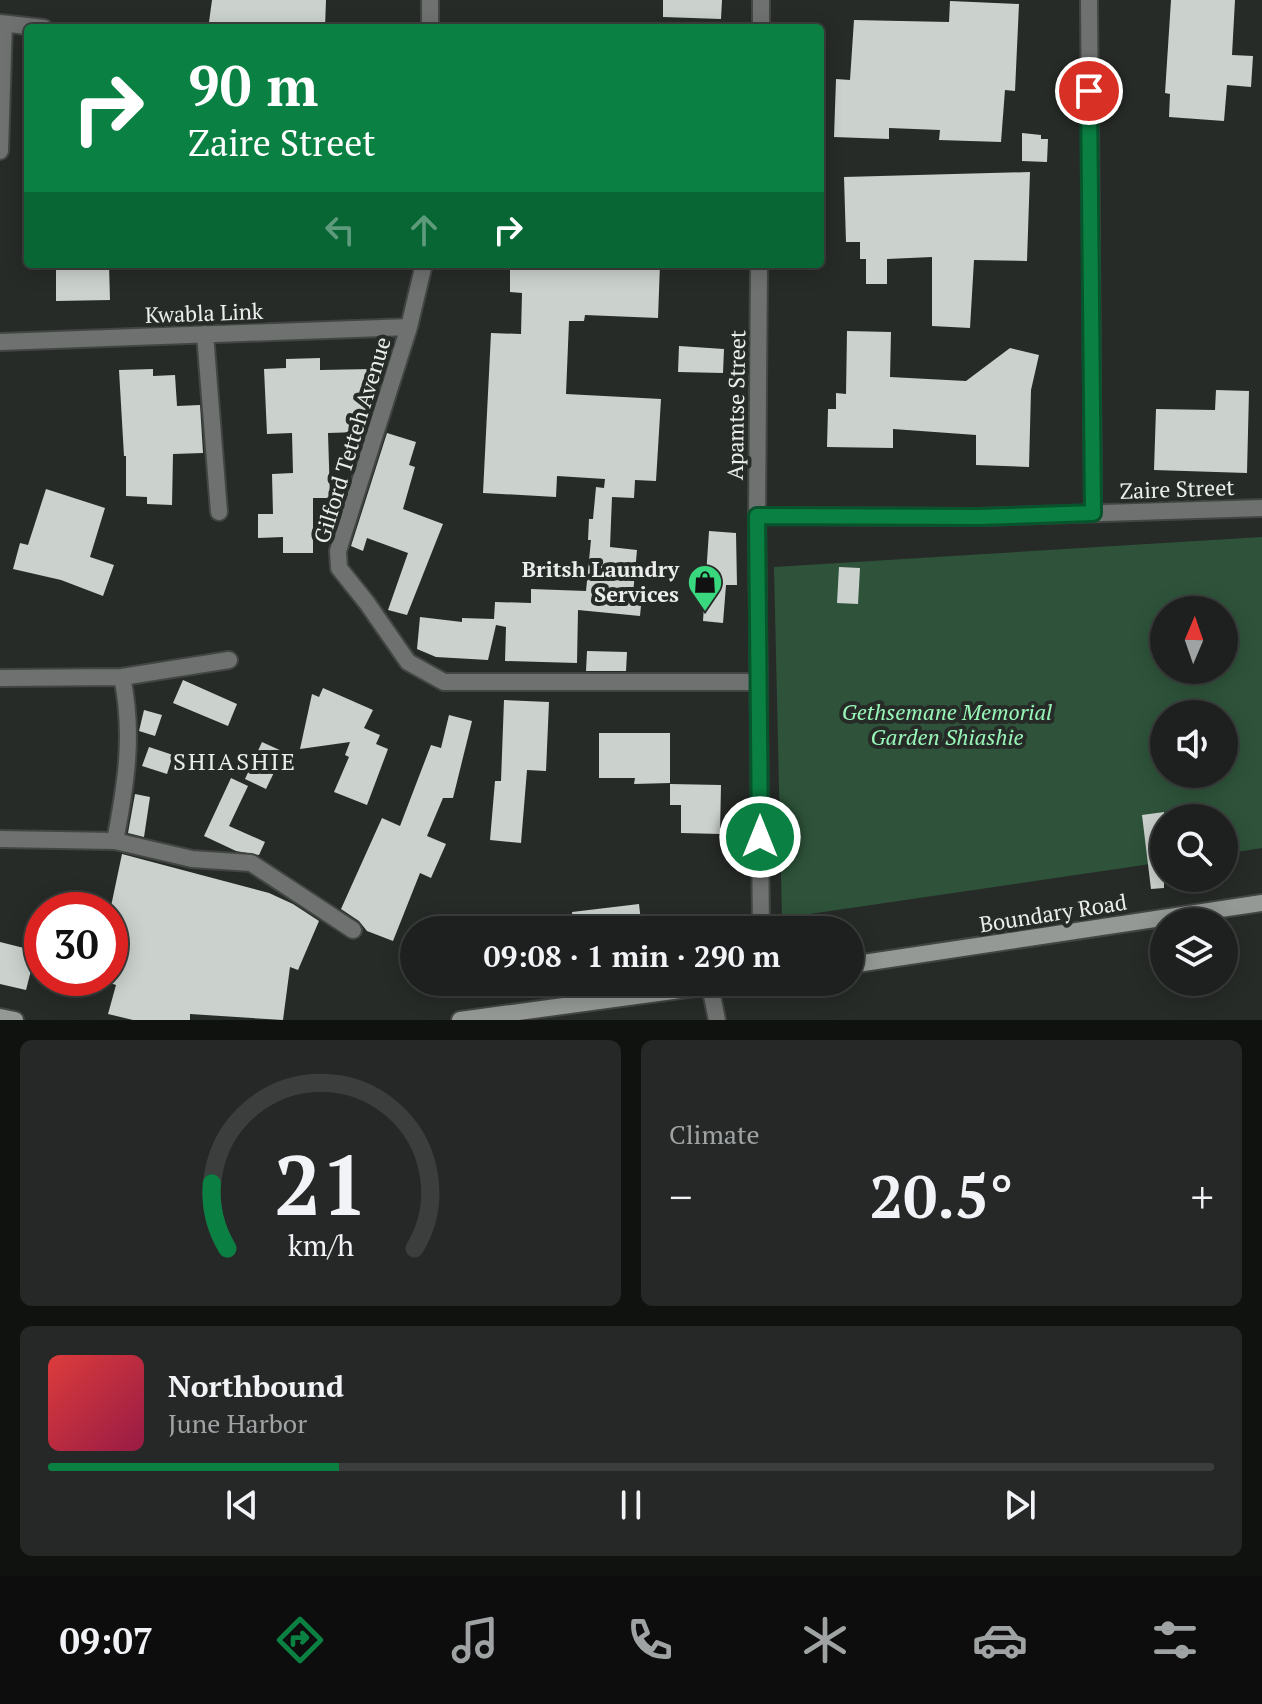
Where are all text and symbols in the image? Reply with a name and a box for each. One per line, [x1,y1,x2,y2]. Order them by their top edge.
text: 90 m [188,48,318,122]
icon: right [56,56,160,160]
pin [1055,57,1123,125]
icon: arrive [1067,69,1111,113]
text: Zaire Street [188,119,376,166]
icon: left [318,208,362,252]
icon: ahead [402,208,446,252]
icon: right [486,208,530,252]
street label: Kwabla Link [144,296,264,329]
street label: Apamtse Street [720,330,751,480]
street label: Gilford Tetteh Avenue [306,333,397,547]
street label: Zaire Street [1119,472,1235,505]
place label: Britsh Laundry Services [522,554,679,608]
shop icon: Britsh Laundry Services [686,563,724,613]
north arrow [1150,596,1238,684]
map controls [1150,596,1238,996]
park label: Gethsemane Memorial Garden Shiashie [842,697,1052,751]
button: sound [1150,700,1238,788]
district label: SHIASHIE [173,745,297,777]
position arrow [718,795,802,879]
button: search [1150,804,1238,892]
street label: Boundary Road [977,887,1129,938]
speed limit sign: 30 [24,892,128,996]
button: layers [1150,908,1238,996]
text: 09:08 · 1 min · 290 m [484,936,780,976]
text: Climate [669,1117,760,1151]
text: 21 [273,1129,368,1239]
text: 20.5° [869,1156,1014,1235]
text: − [669,1167,692,1226]
text: + [1191,1167,1214,1226]
text: km/h [287,1226,354,1264]
text: Northbound [168,1366,344,1406]
text: June Harbor [168,1406,307,1440]
icon: previous [220,1483,264,1527]
icon: pause [609,1483,653,1527]
icon: next [998,1483,1042,1527]
icon: directions [272,1612,328,1668]
icon: music [447,1612,503,1668]
icon: phone [622,1612,678,1668]
icon: climate [797,1612,853,1668]
icon: car [972,1612,1028,1668]
icon: filters [1147,1612,1203,1668]
text: 09:07 [59,1617,153,1664]

